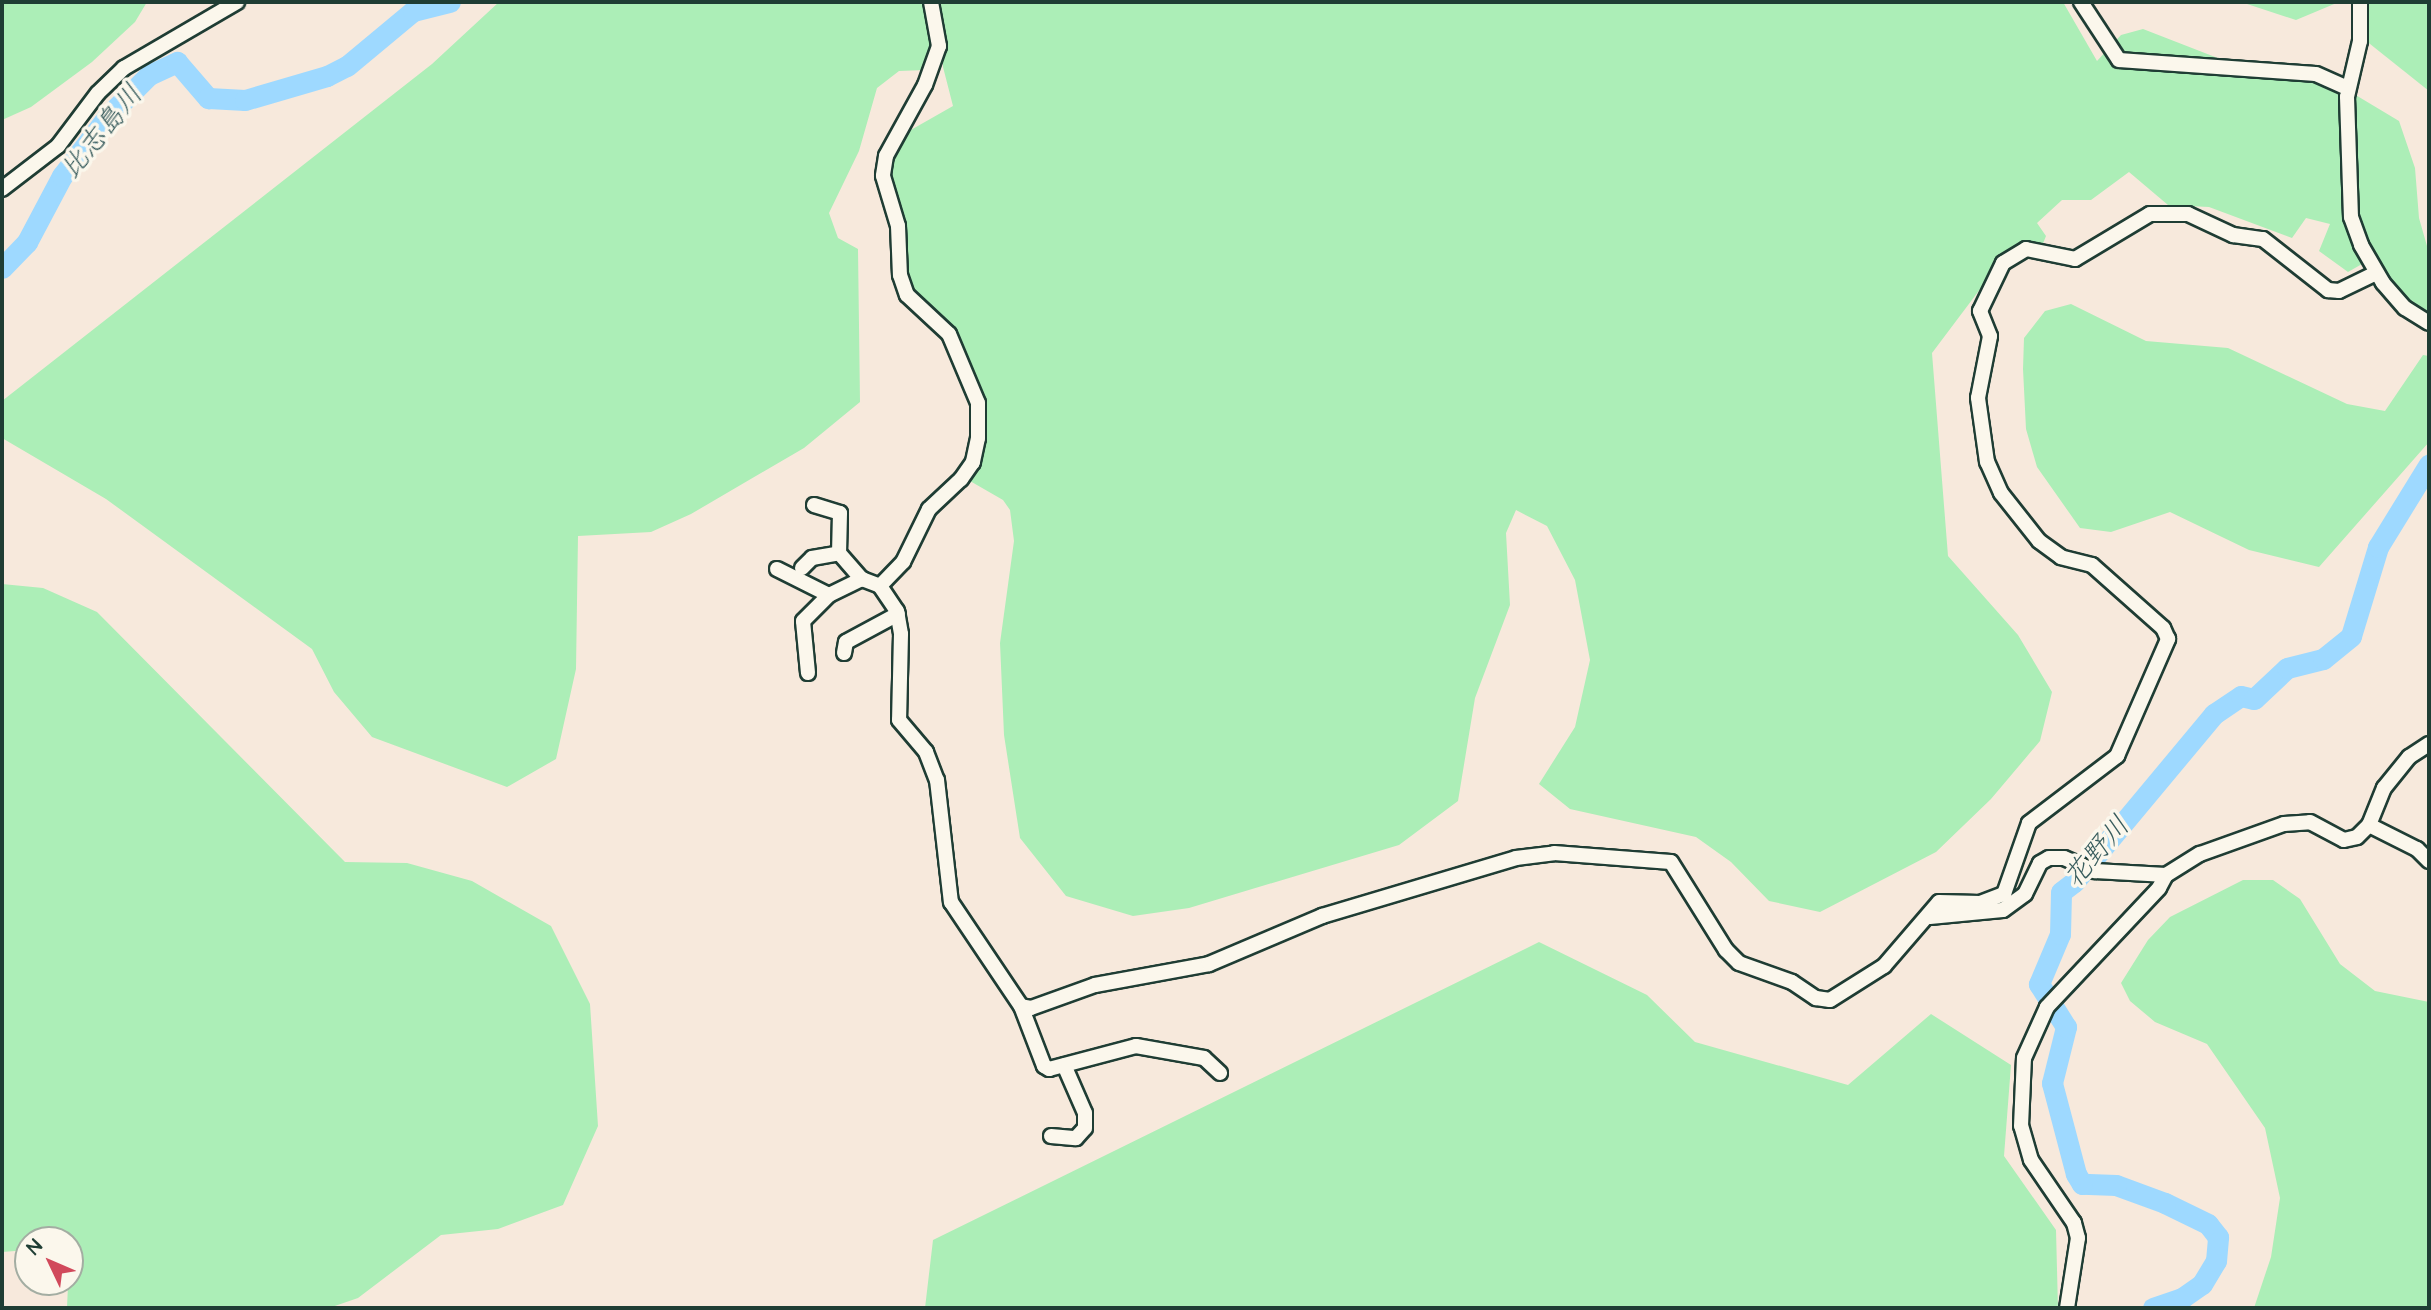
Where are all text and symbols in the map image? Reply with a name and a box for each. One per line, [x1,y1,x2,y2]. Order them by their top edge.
water label: 比志島川 [54,78,150,186]
water label: 花野川 [2057,809,2137,895]
north arrow [14,1226,84,1296]
text: N [21,1234,49,1261]

